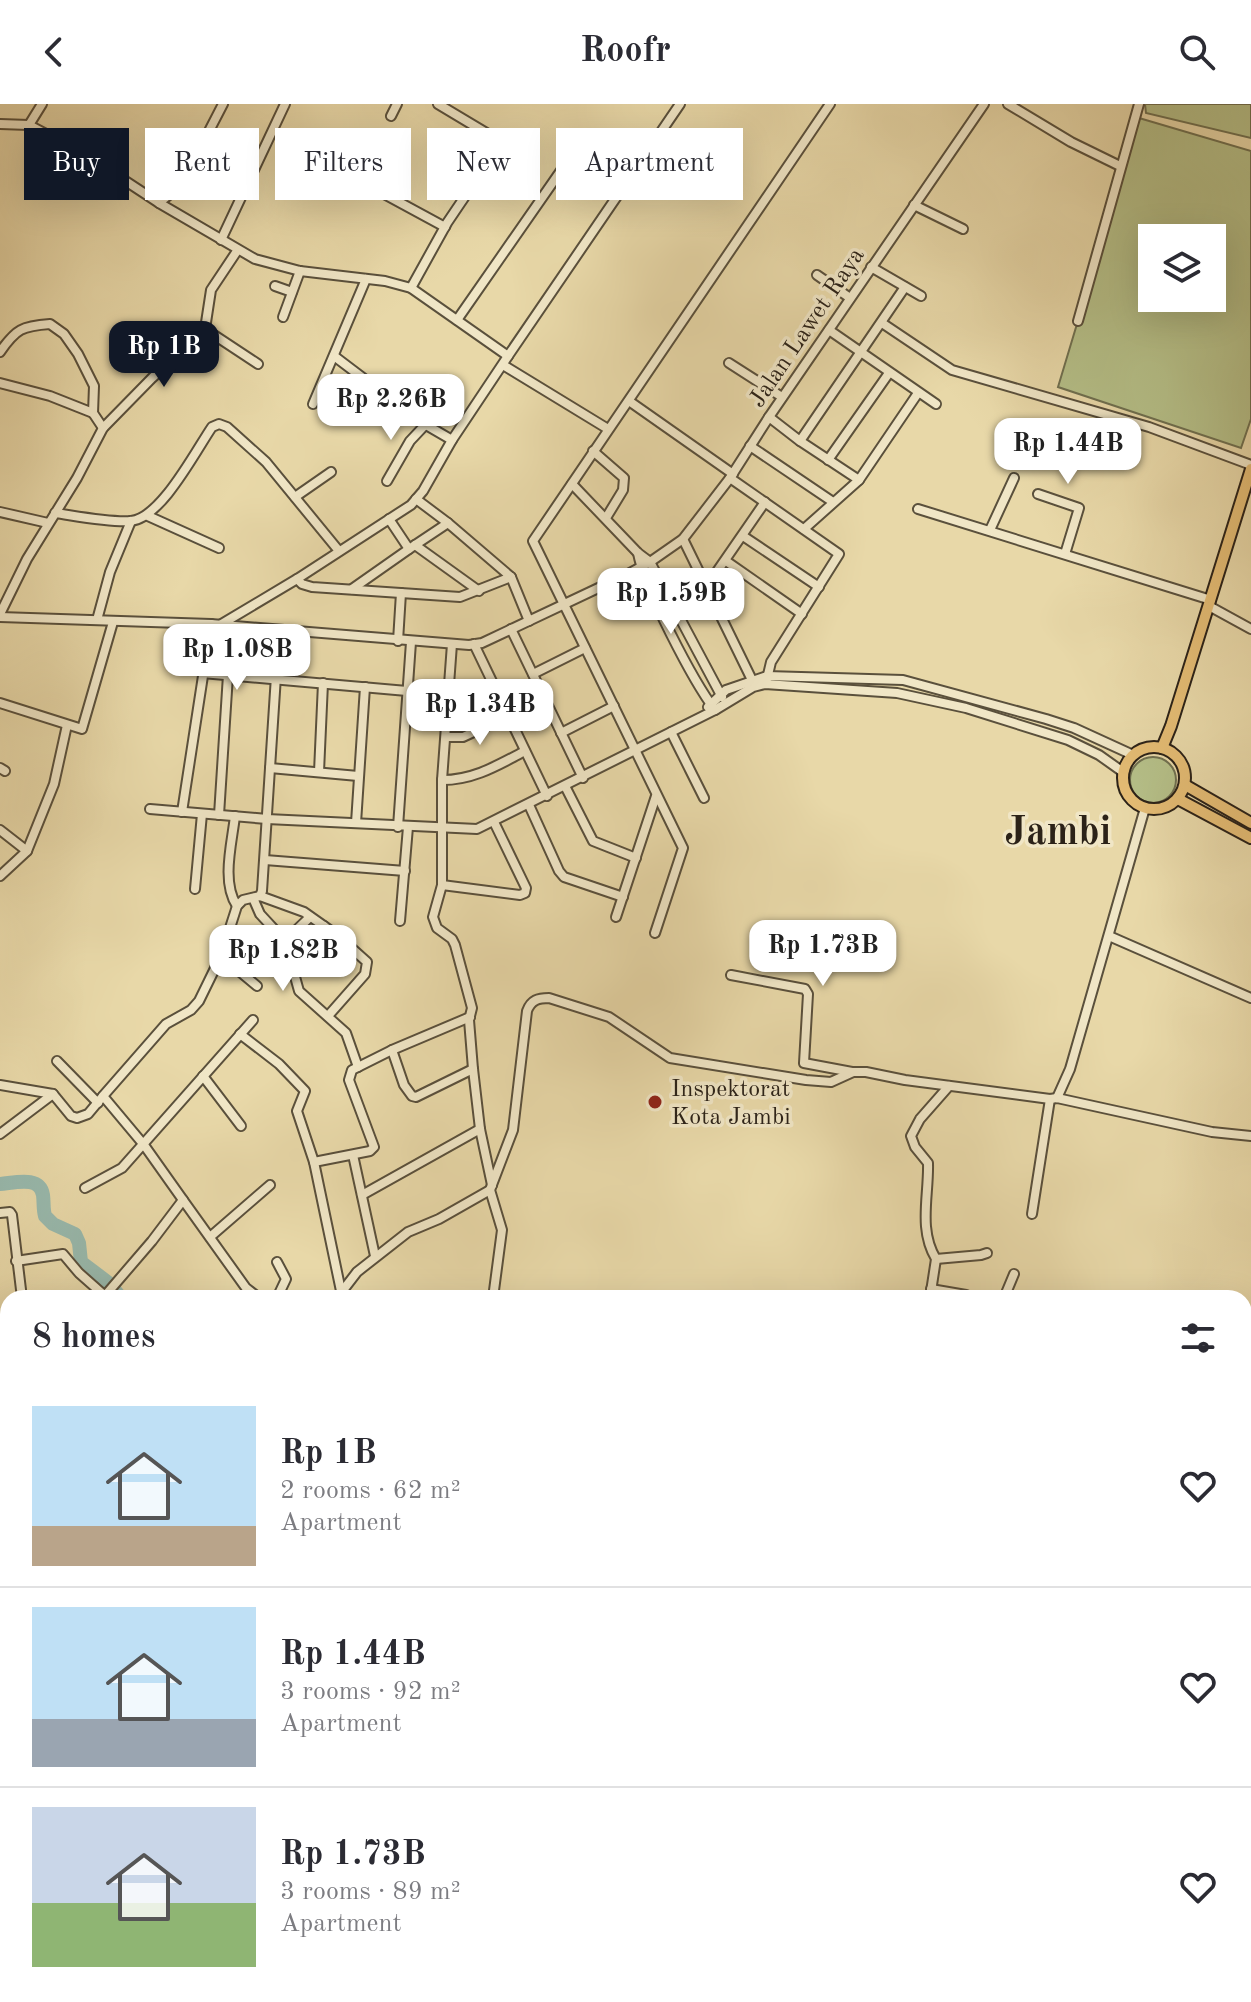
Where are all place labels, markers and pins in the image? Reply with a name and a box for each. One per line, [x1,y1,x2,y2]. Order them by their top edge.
pin: Rp 1B [108,321,220,389]
pin: Rp 2.26B [308,374,474,442]
pin: Rp 1.44B [985,418,1151,486]
pin: Rp 1.59B [588,568,754,636]
pin: Rp 1.08B [154,624,320,692]
pin: Rp 1.34B [397,679,563,747]
pin: Rp 1.73B [740,920,906,988]
pin: Rp 1.82B [200,925,366,993]
place label: Inspektorat Kota Jambi [671,1078,791,1130]
marker: Inspektorat Kota Jambi [646,1093,664,1111]

